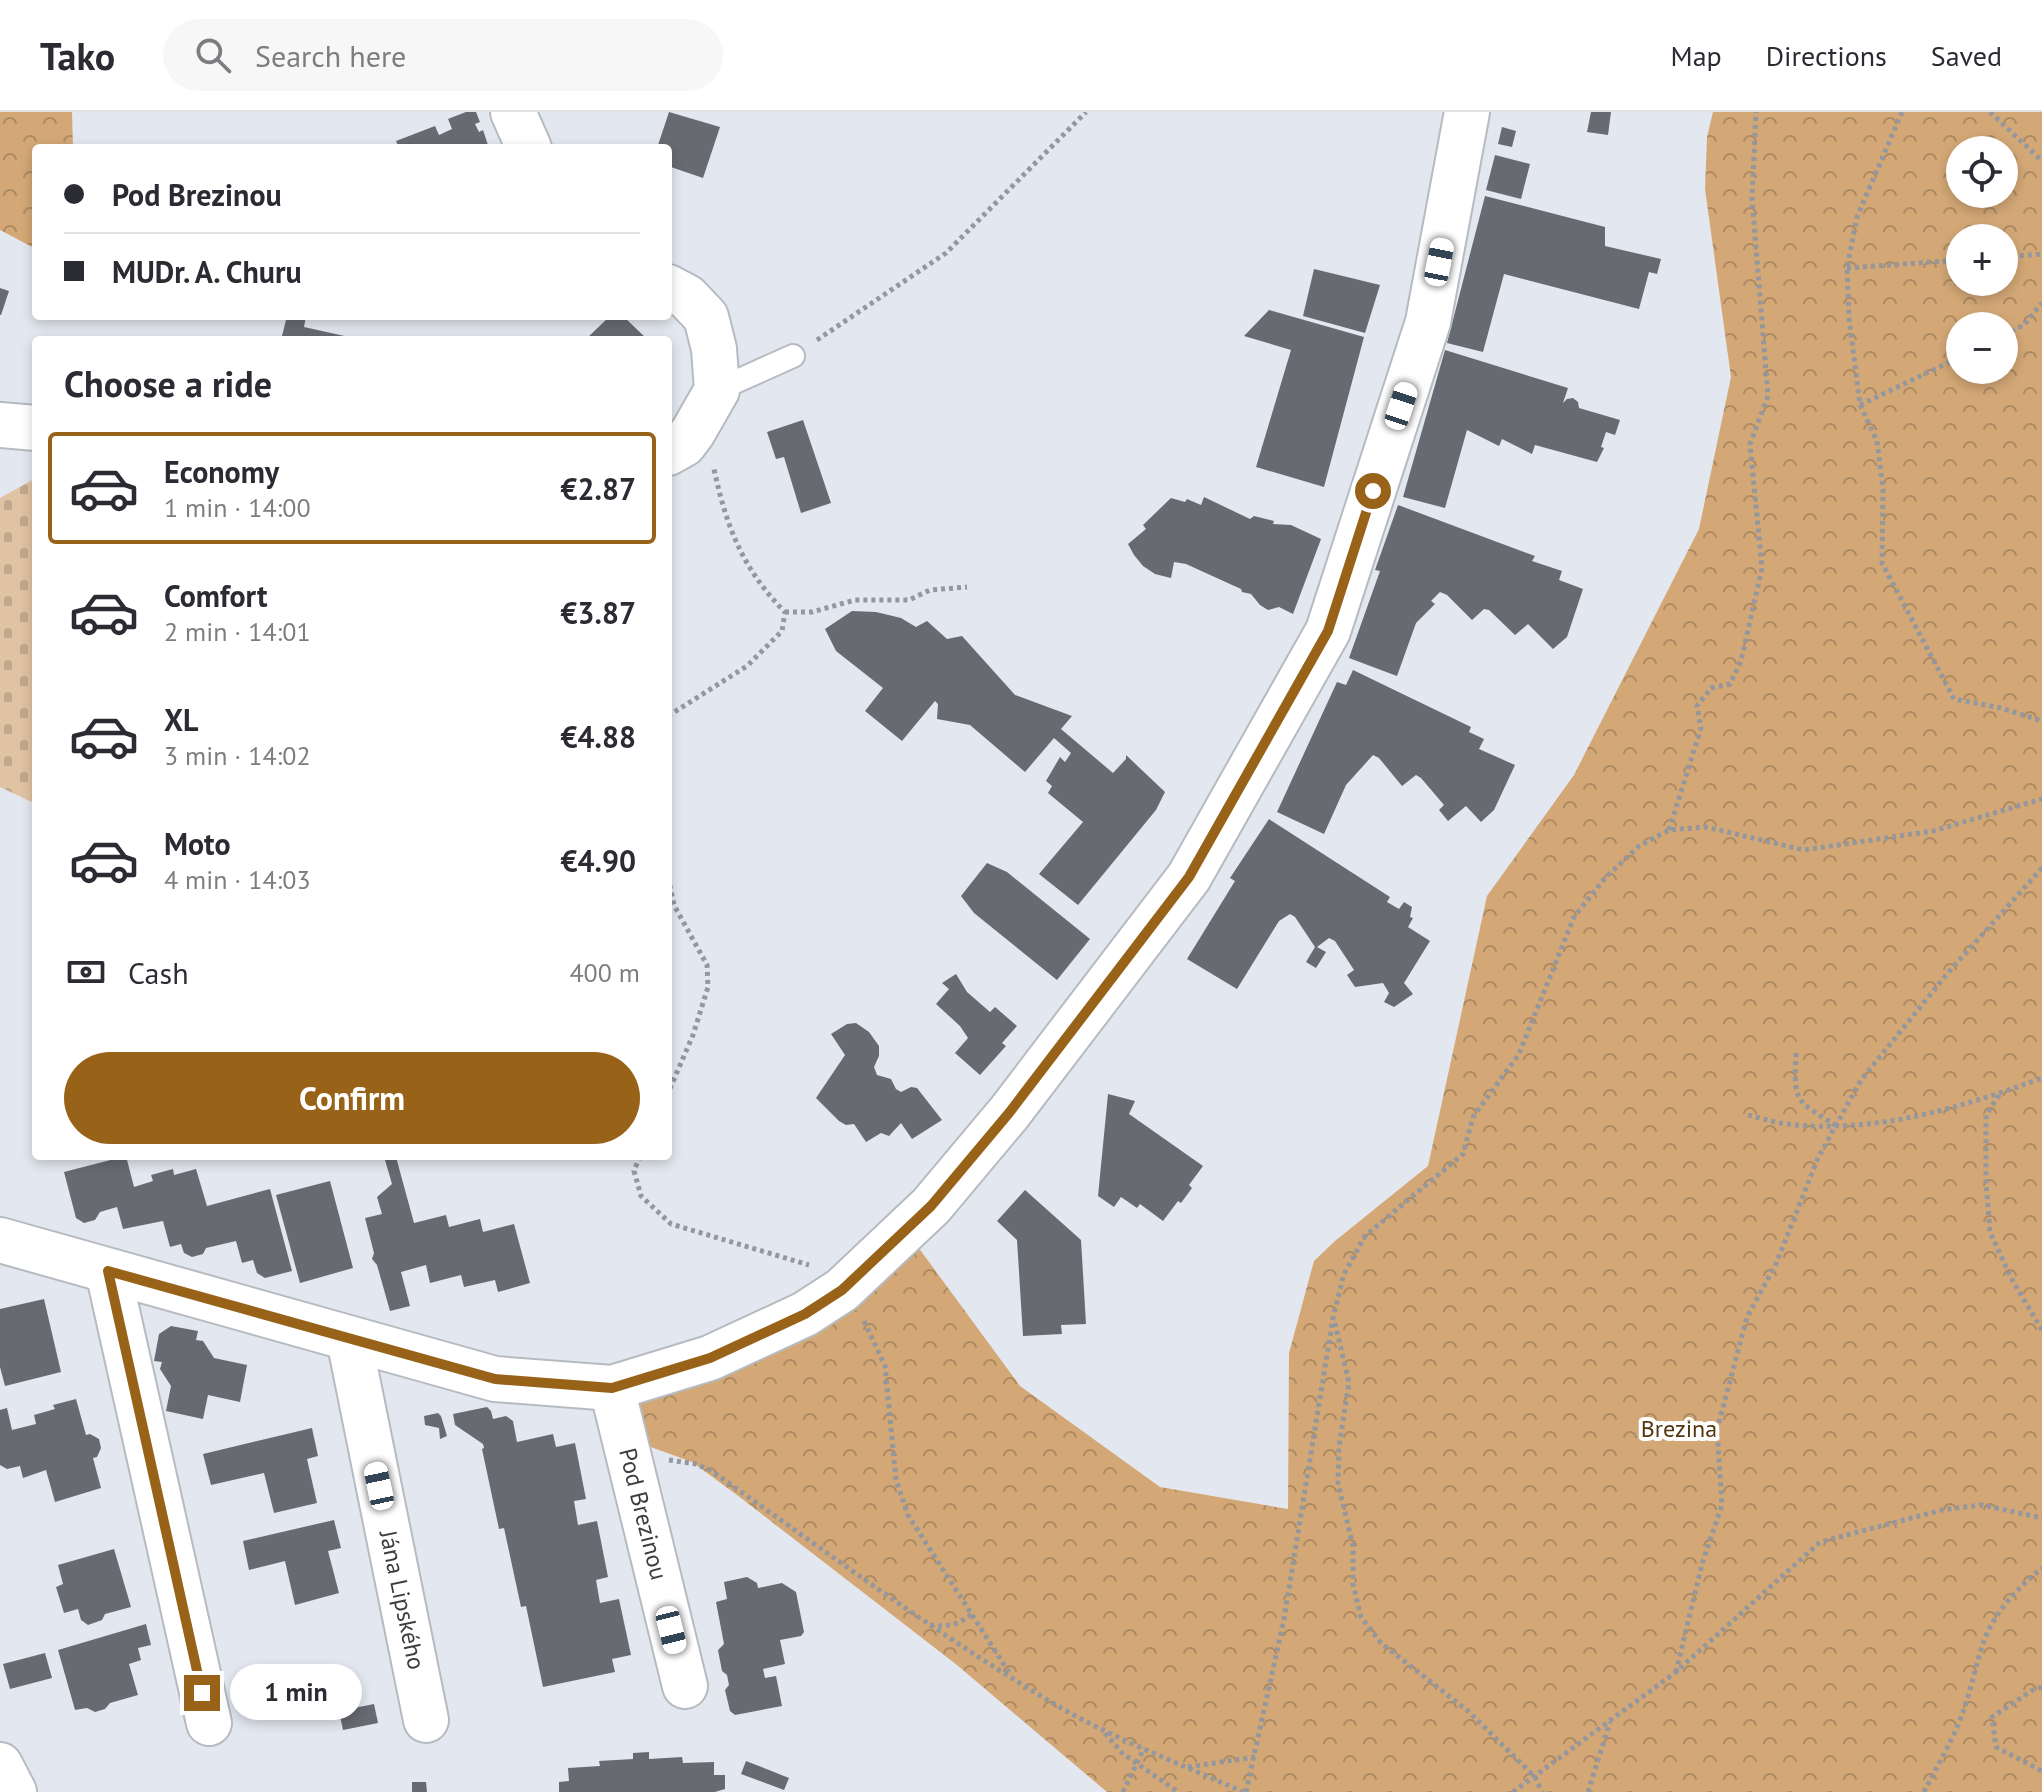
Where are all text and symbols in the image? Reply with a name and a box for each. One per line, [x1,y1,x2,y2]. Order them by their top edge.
search box [163,19,723,91]
text: Tako [40,31,115,80]
icon: search [191,33,235,77]
text: Search here [255,36,406,75]
text: Map [1671,37,1722,74]
text: Directions [1766,37,1887,74]
text: Saved [1931,37,2002,74]
map controls [1946,136,2018,384]
button: locate [1946,136,2018,208]
text: Pod Brezinou [112,175,282,214]
button: + [1946,224,2018,296]
car [1423,236,1455,288]
text: MUDr. A. Churu [112,252,302,291]
button: − [1946,312,2018,384]
text: Choose a ride [64,360,272,407]
car [1382,379,1420,433]
icon: car [68,452,140,524]
text: Economy [164,452,279,491]
text: €2.87 [561,469,636,508]
route start [1355,473,1391,509]
text: 1 min · 14:00 [164,491,311,524]
icon: car [68,576,140,648]
text: Comfort [164,576,267,615]
text: €3.87 [561,593,636,632]
text: 2 min · 14:01 [164,615,311,648]
icon: car [68,700,140,772]
text: XL [164,700,198,739]
text: €4.88 [561,717,636,756]
text: 3 min · 14:02 [164,739,311,772]
icon: car [68,824,140,896]
text: Moto [164,824,231,863]
text: €4.90 [561,841,636,880]
text: 4 min · 14:03 [164,863,311,896]
icon: cash [64,950,108,994]
text: Cash [128,953,189,992]
text: 400 m [569,956,640,989]
button: Confirm [64,1052,640,1144]
park label: Brezina [1641,1413,1717,1444]
street label: Pod Brezinou [612,1445,675,1583]
car [362,1460,396,1512]
street label: Jána Lipského [372,1526,432,1672]
car [654,1604,688,1656]
callout: 1 min [230,1665,362,1721]
route end [184,1675,220,1711]
text: 1 min [264,1675,328,1708]

